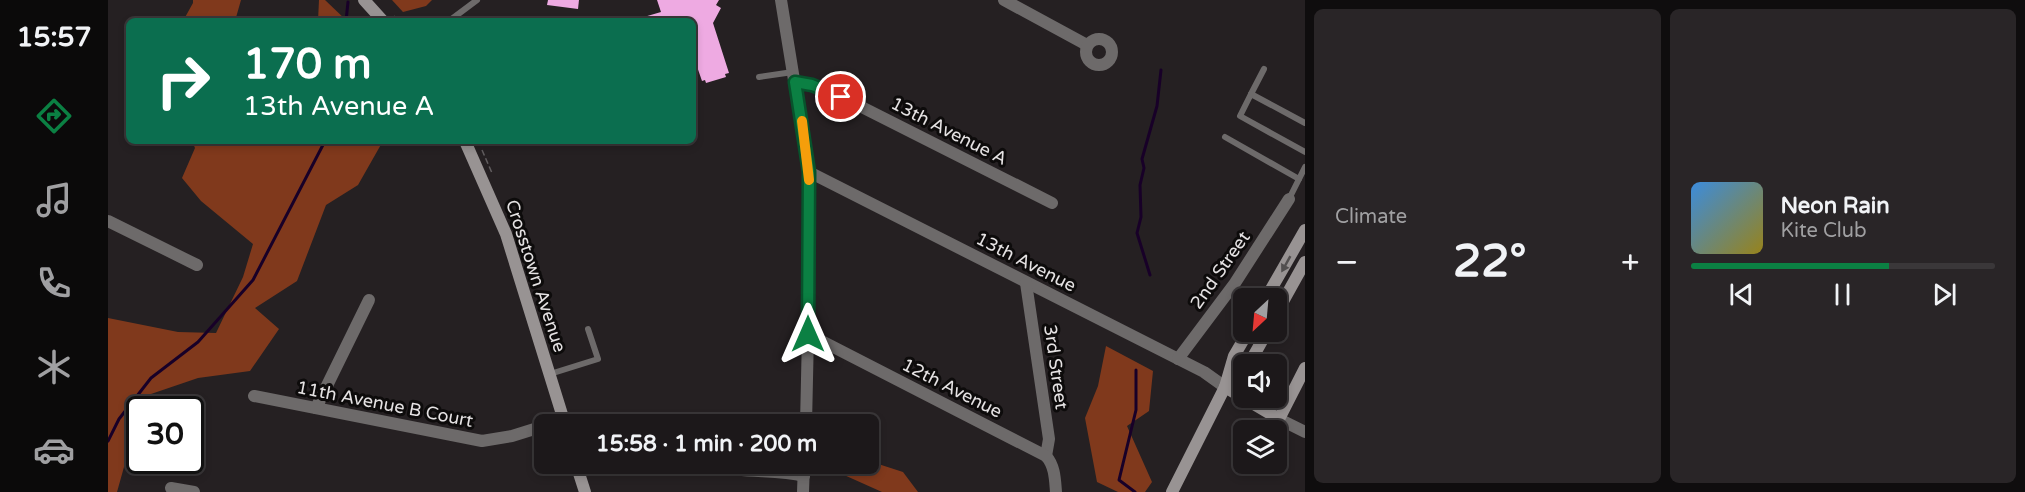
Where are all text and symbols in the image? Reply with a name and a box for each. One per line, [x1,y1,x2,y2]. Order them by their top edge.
text: 15:57 [17,21,91,54]
text: 170 m [243,39,372,90]
icon: right [144,42,222,120]
pin [815,71,866,122]
icon: arrive [824,80,857,113]
text: 13th Avenue A [243,90,434,123]
street label: 13th Avenue A [887,92,1011,170]
icon: directions [33,95,75,137]
icon: music [33,179,75,221]
text: Neon Rain [1781,193,1890,219]
street label: Crosstown Avenue [501,197,571,355]
text: Climate [1335,205,1407,229]
text: Kite Club [1781,219,1867,243]
street label: 13th Avenue [972,227,1080,297]
street label: 2nd Street [1185,227,1255,313]
text: 22° [1453,235,1526,289]
text: − [1335,243,1359,282]
text: + [1621,243,1639,282]
one-way arrow [1281,256,1291,273]
icon: phone [33,262,75,304]
icon: previous [1725,278,1758,311]
icon: pause [1826,278,1859,311]
icon: next [1928,278,1961,311]
north arrow [1233,288,1287,342]
map controls [1233,288,1287,474]
position arrow [776,302,840,366]
street label: 3rd Street [1039,323,1073,411]
icon: climate [33,346,75,388]
street label: 12th Avenue [898,353,1006,423]
button: sound [1233,354,1287,408]
street label: 11th Avenue B Court [295,376,475,432]
speed limit sign: 30 [126,396,204,474]
button: layers [1233,420,1287,474]
icon: car [33,429,75,471]
text: 15:58 · 1 min · 200 m [596,431,817,457]

